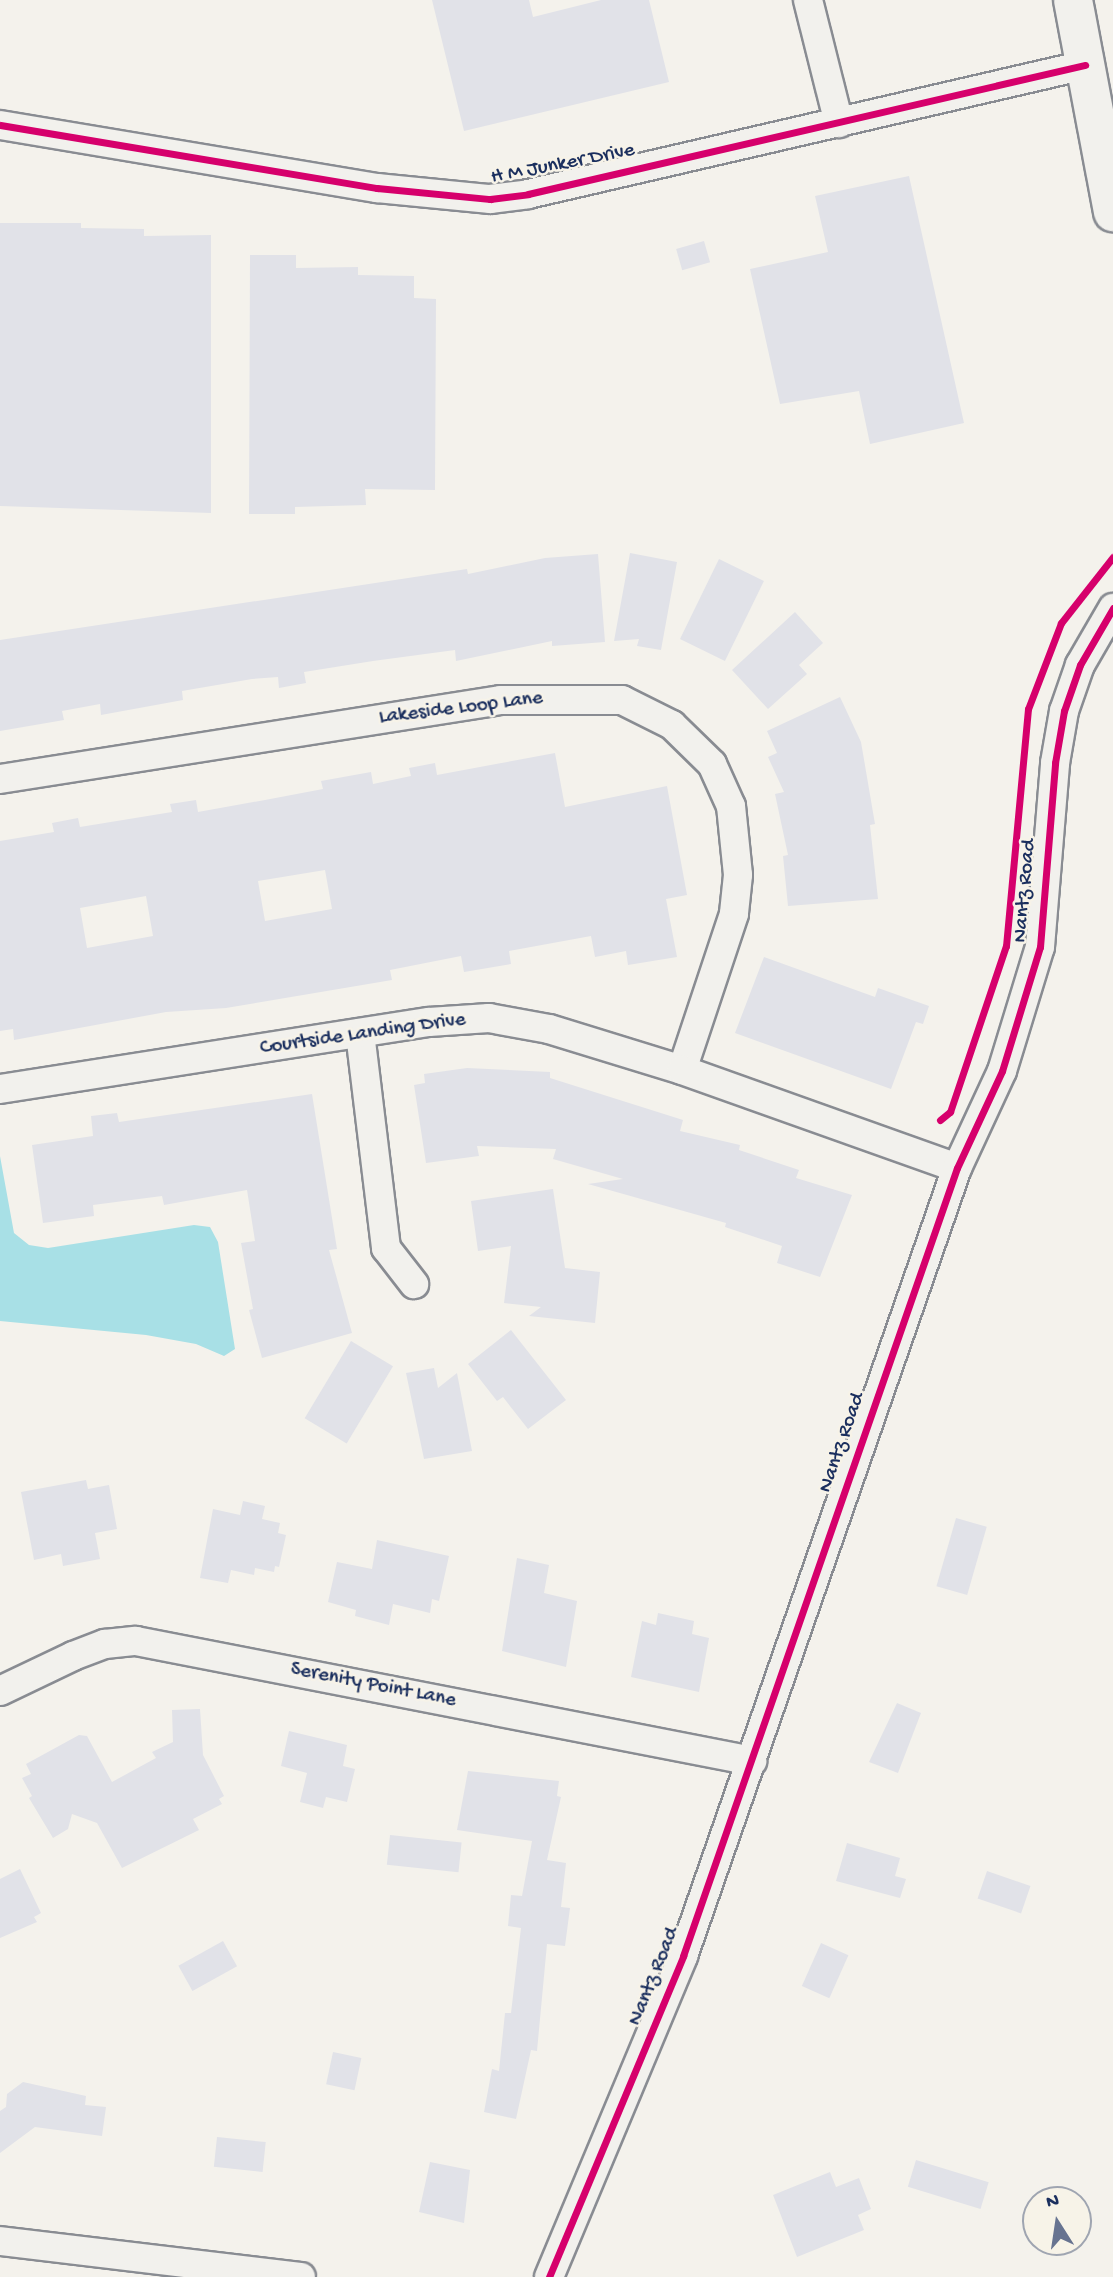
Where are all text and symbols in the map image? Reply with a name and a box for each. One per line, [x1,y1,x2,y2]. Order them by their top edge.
street label: H M Junker Drive [489,139,637,191]
street label: Lakeside Loop Lane [378,686,544,732]
street label: Nantz Road [1009,838,1043,944]
street label: Courtside Landing Drive [259,1008,467,1062]
street label: Nantz Road [814,1390,872,1496]
street label: Serenity Point Lane [288,1658,458,1714]
street label: Nantz Road [624,1924,686,2030]
north arrow [1022,2186,1092,2256]
text: N [1044,2189,1061,2214]

